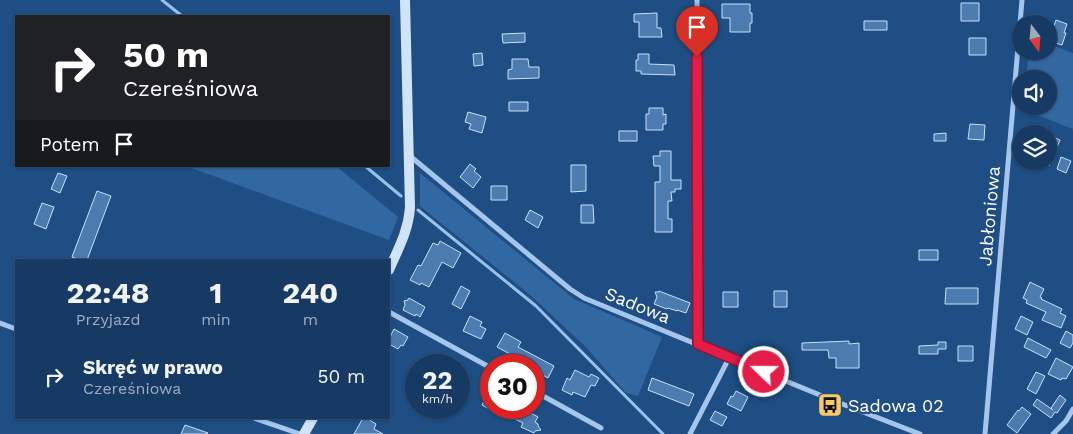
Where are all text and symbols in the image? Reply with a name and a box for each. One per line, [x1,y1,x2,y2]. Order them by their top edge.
pin [676,6,718,57]
icon: arrive [683,13,711,41]
north arrow [1012,15,1058,60]
map controls [1012,15,1057,170]
text: 50 m [123,34,209,76]
icon: right [40,35,105,100]
button: sound [1012,70,1057,115]
text: Czereśniowa [123,76,258,101]
button: layers [1012,125,1057,170]
icon: arrive [110,130,138,158]
text: Potem [40,133,100,156]
street label: Jabłoniowa [974,165,1004,267]
text: 22:48 [67,275,150,310]
text: 1 [209,275,222,310]
text: 240 [282,275,338,310]
street label: Sadowa [602,282,674,328]
text: Przyjazd [76,310,141,329]
text: min [201,310,231,329]
text: m [303,310,318,329]
position arrow [737,345,789,397]
speed limit sign: 30 [480,354,545,419]
text: Skręć w prawo [83,356,223,379]
icon: right [40,363,68,391]
text: 50 m [318,365,365,388]
text: 22 [423,366,452,395]
text: Czereśniowa [83,379,181,398]
text: km/h [422,392,453,406]
bus stop icon: Sadowa 02 [817,392,843,418]
place label: Sadowa 02 [848,395,944,416]

